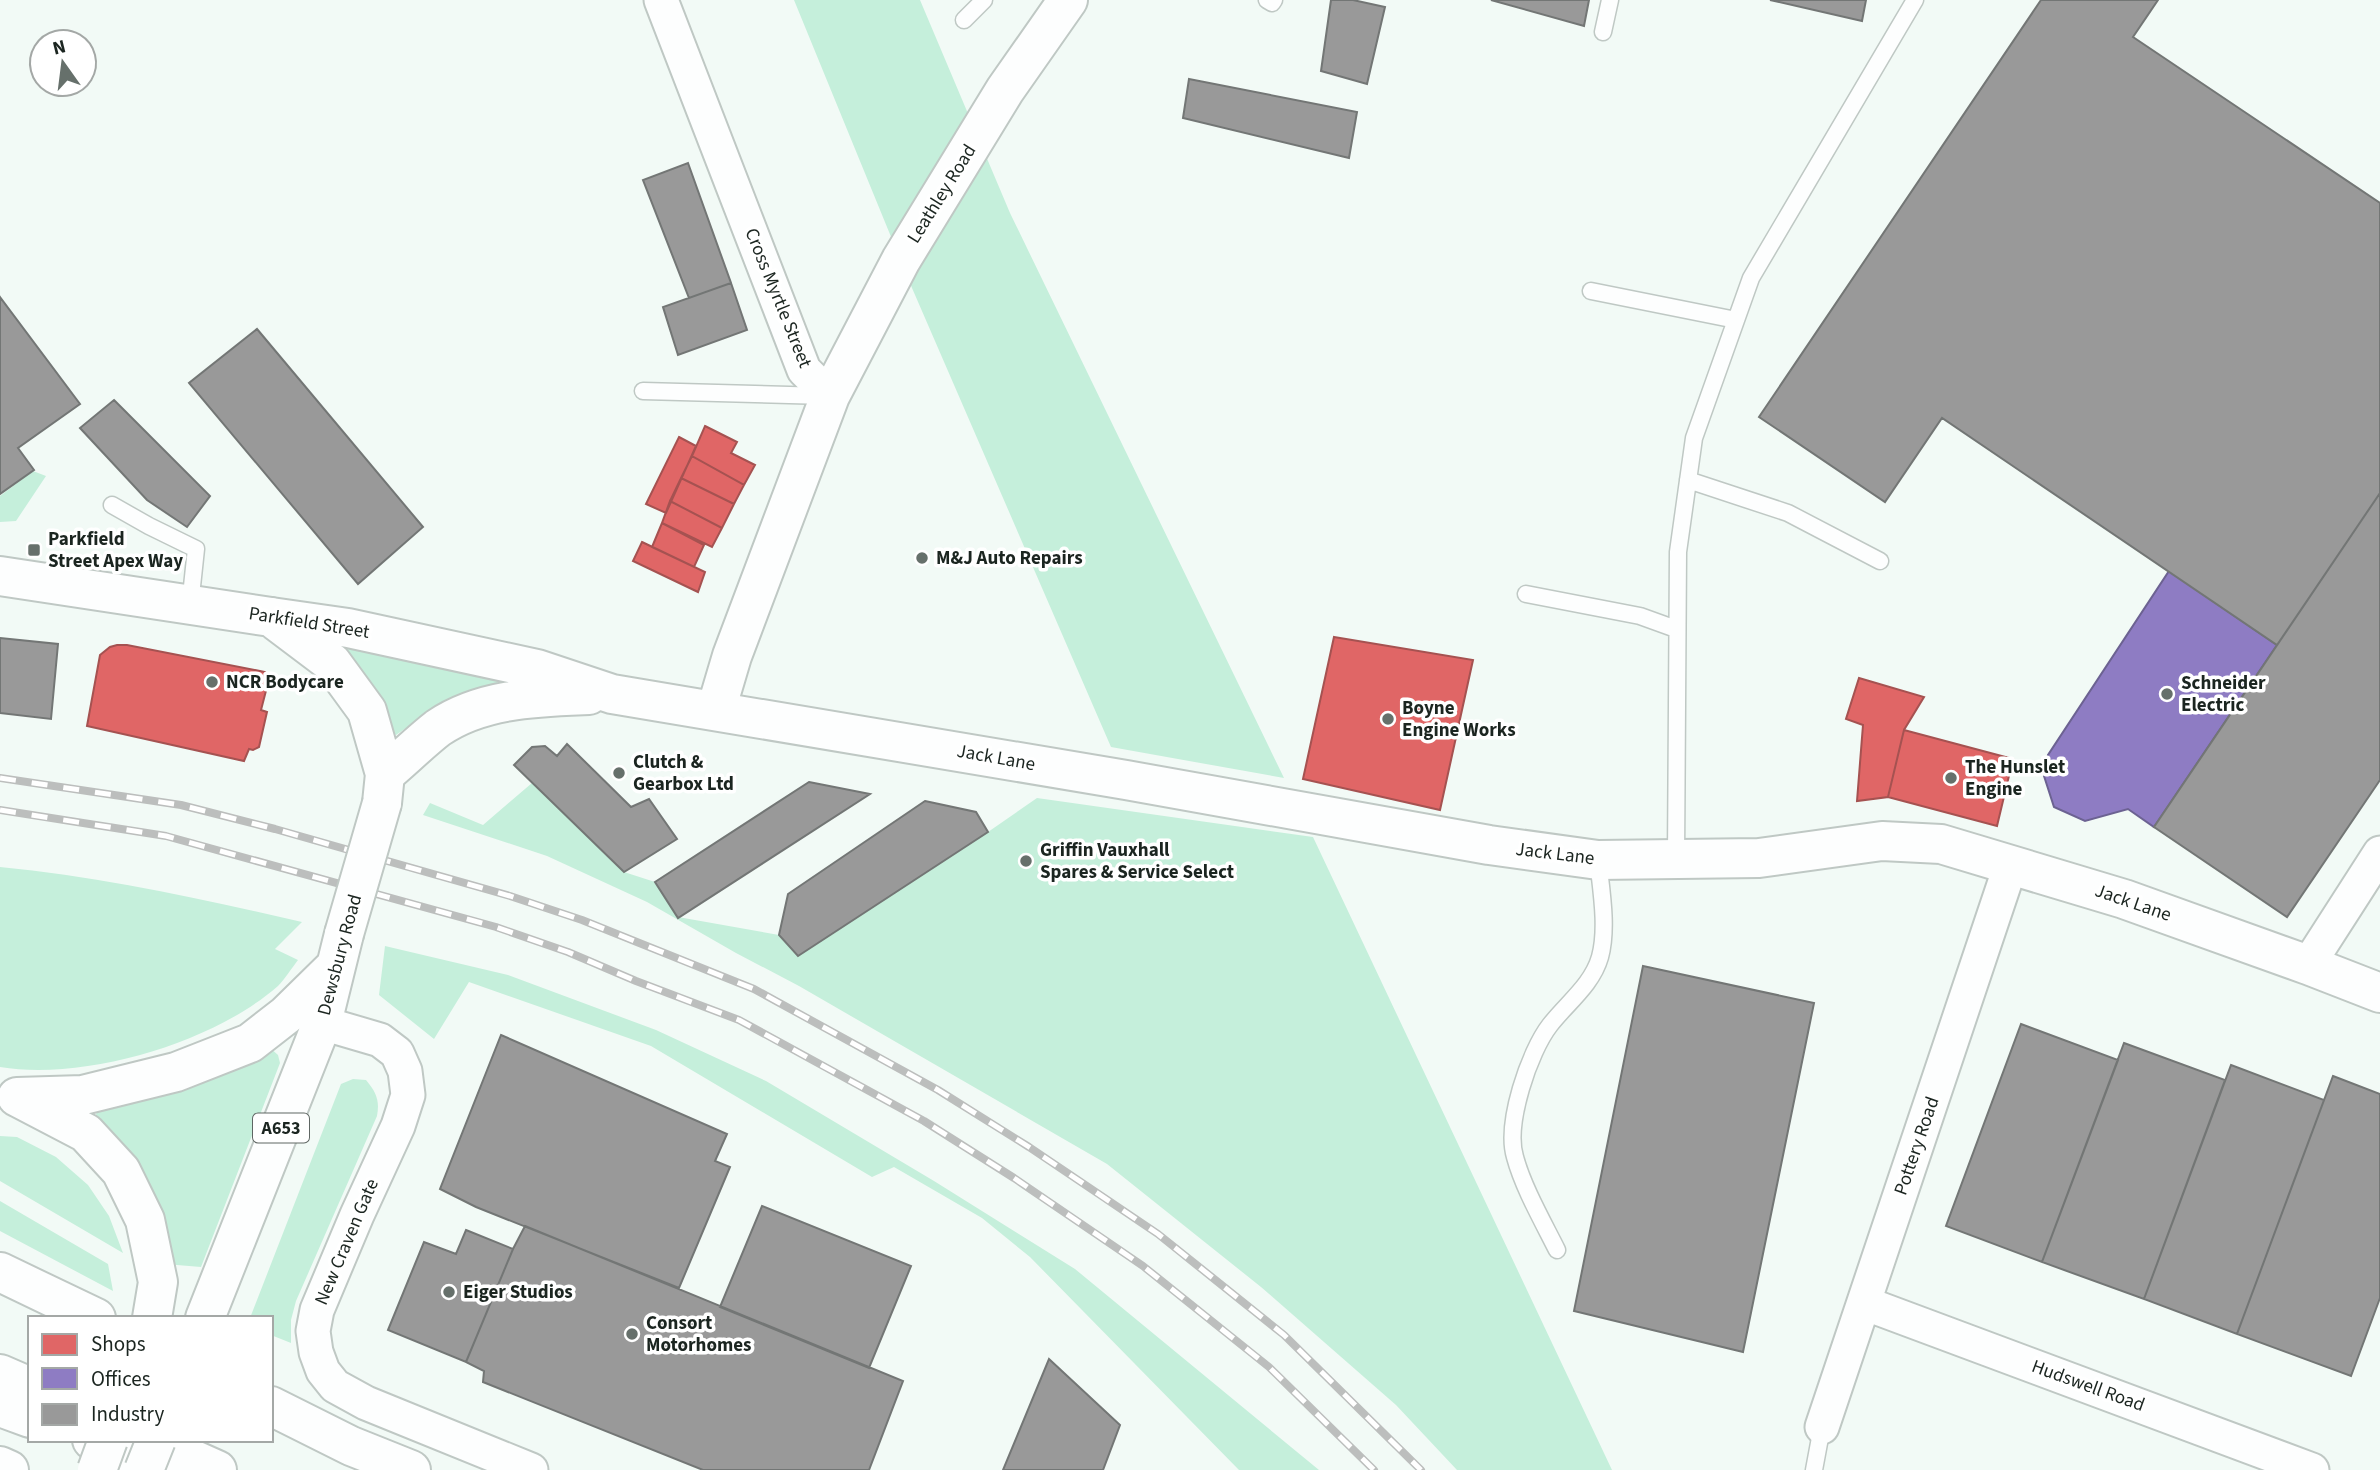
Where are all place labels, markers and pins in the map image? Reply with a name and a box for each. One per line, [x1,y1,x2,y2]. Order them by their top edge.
place label: Parkfield Street Apex Way [48,526,183,575]
marker: Parkfield Street Apex Way [26,542,42,558]
place label: M&J Auto Repairs [936,545,1083,572]
marker: M&J Auto Repairs [914,550,930,566]
place label: NCR Bodycare [226,669,344,696]
place label: Schneider Electric [2181,670,2266,719]
marker: NCR Bodycare [204,674,220,690]
marker: Schneider Electric [2159,686,2175,702]
place label: Boyne Engine Works [1402,695,1516,744]
marker: Boyne Engine Works [1380,711,1396,727]
place label: Clutch & Gearbox Ltd [633,749,734,798]
place label: The Hunslet Engine [1965,754,2065,803]
marker: Clutch & Gearbox Ltd [611,765,627,781]
marker: The Hunslet Engine [1943,770,1959,786]
place label: Griffin Vauxhall Spares & Service Select [1040,837,1234,886]
marker: Griffin Vauxhall Spares & Service Select [1018,853,1034,869]
place label: Eiger Studios [463,1279,573,1306]
marker: Eiger Studios [441,1284,457,1300]
place label: Consort Motorhomes [646,1310,752,1359]
marker: Consort Motorhomes [624,1326,640,1342]

